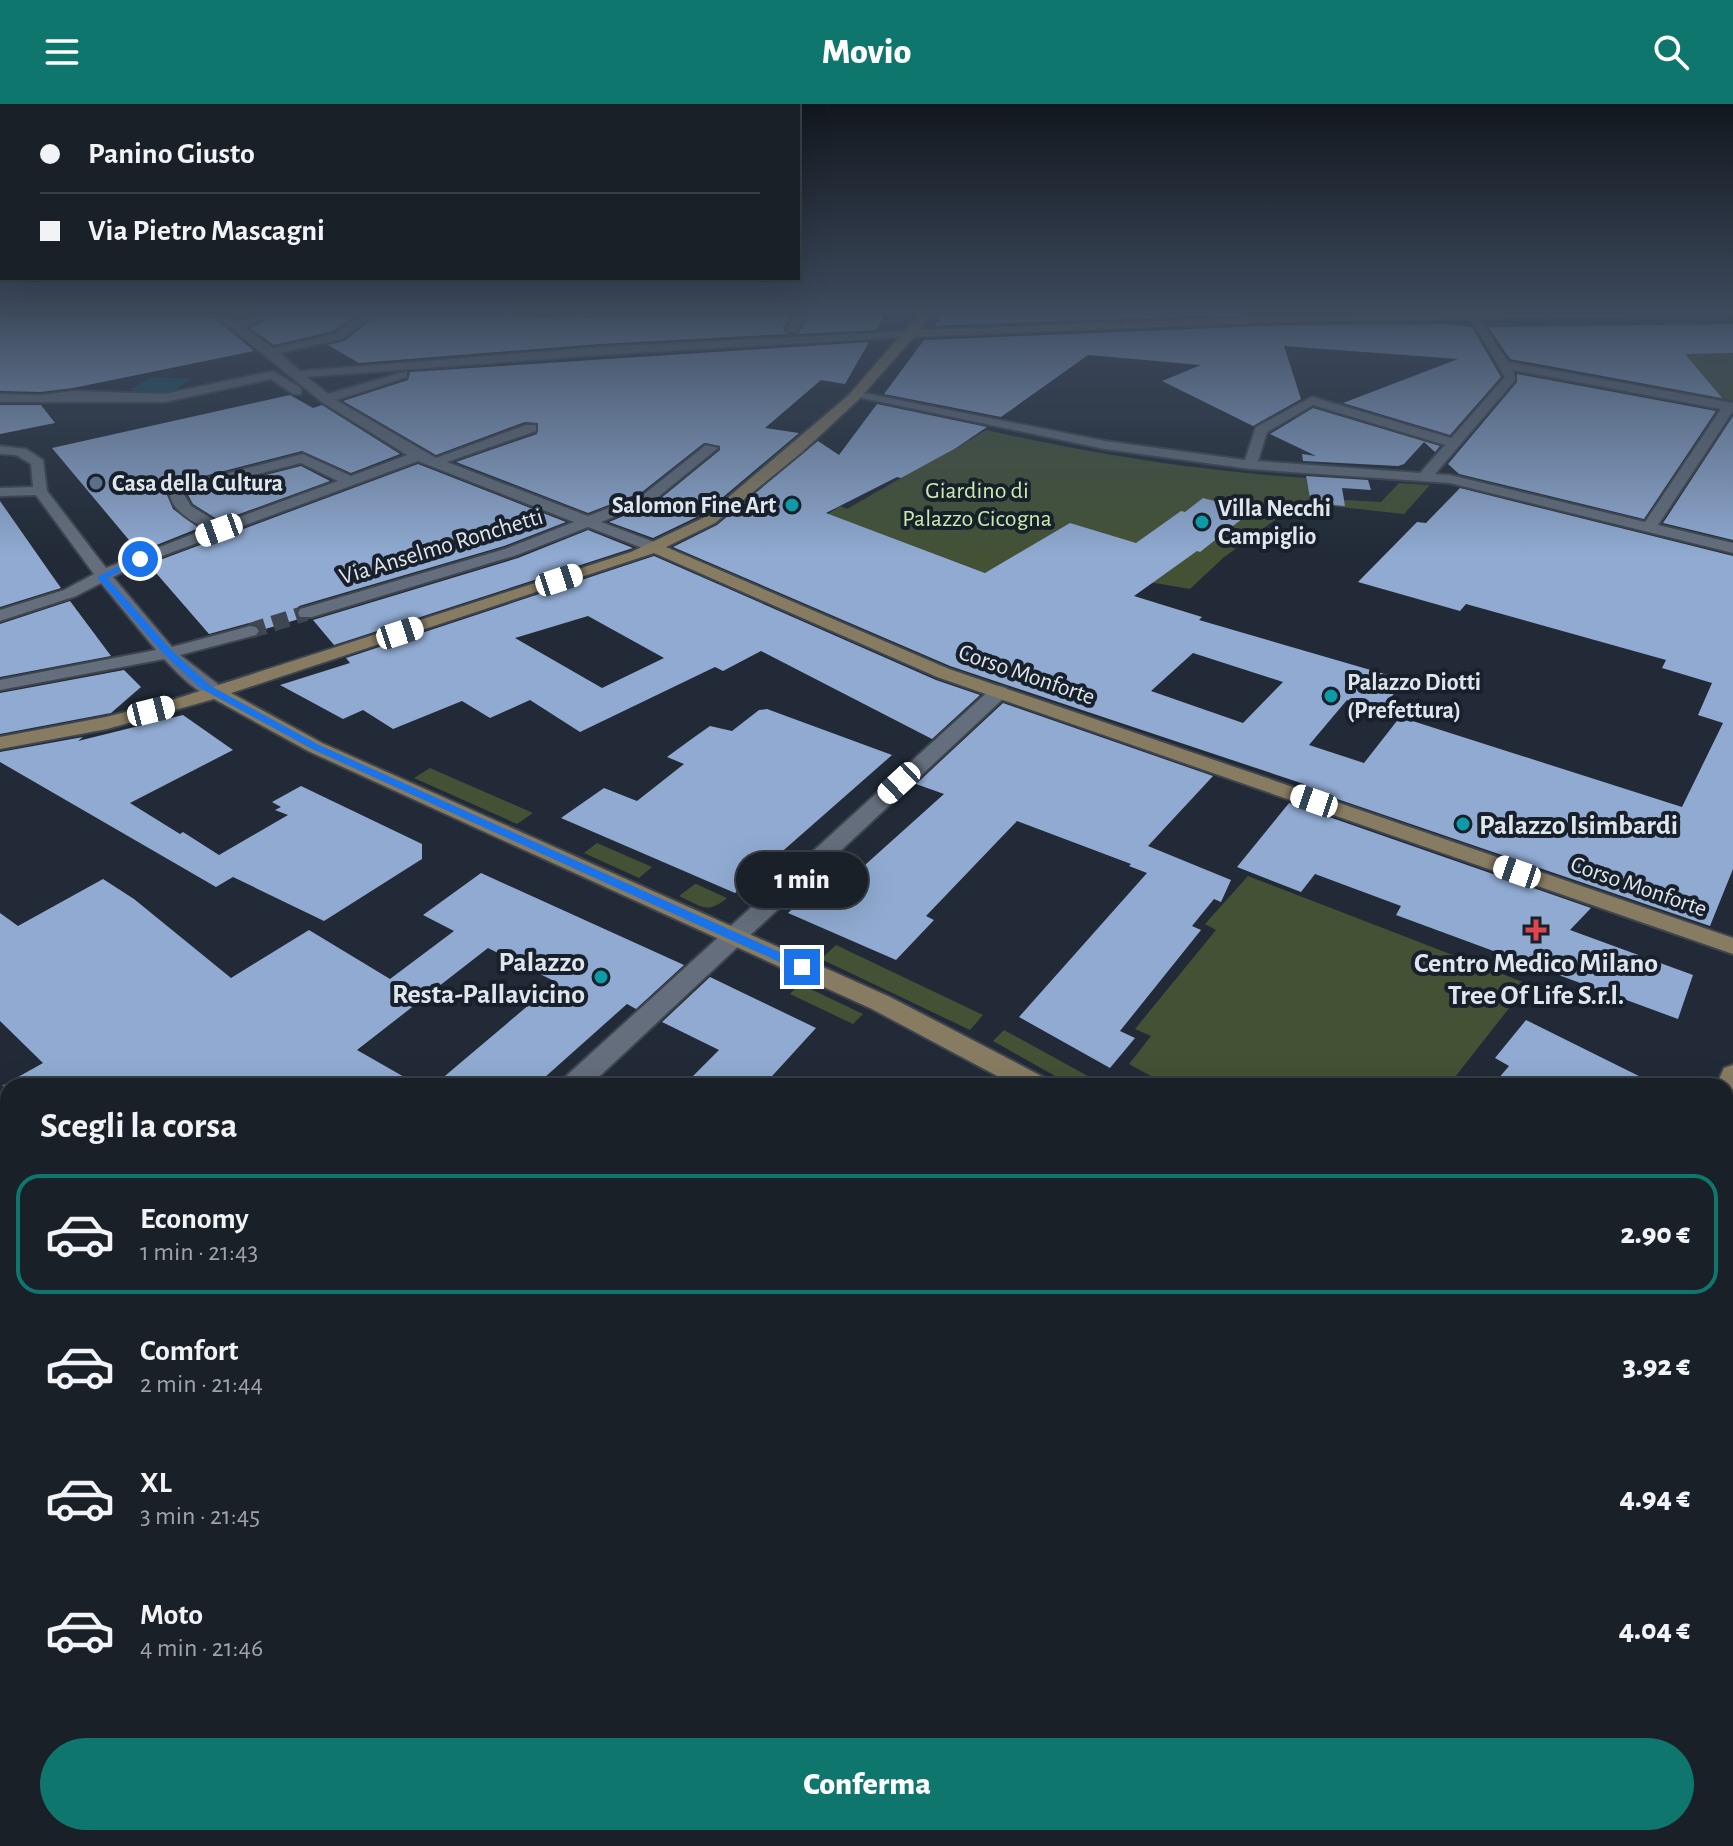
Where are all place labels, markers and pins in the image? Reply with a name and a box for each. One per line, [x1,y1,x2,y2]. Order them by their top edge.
place label: Casa della Cultura [112,472,283,496]
marker: Casa della Cultura [87,474,105,492]
place label: Salomon Fine Art [612,494,776,518]
marker: Salomon Fine Art [783,496,801,514]
place label: Villa Necchi Campiglio [1218,497,1331,549]
marker: Villa Necchi Campiglio [1193,513,1211,531]
place label: Palazzo Diotti (Prefettura) [1347,671,1481,723]
marker: Palazzo Diotti (Prefettura) [1322,687,1340,705]
place label: Palazzo Isimbardi [1479,812,1678,840]
marker: Palazzo Isimbardi [1454,815,1472,833]
marker: Centro Medico Milano Tree Of Life S.r.l. [1525,919,1547,941]
place label: Palazzo Resta-Pallavicino [392,949,585,1009]
place label: Centro Medico Milano Tree Of Life S.r.l. [1414,950,1658,1010]
marker: Palazzo Resta-Pallavicino [592,968,610,986]

